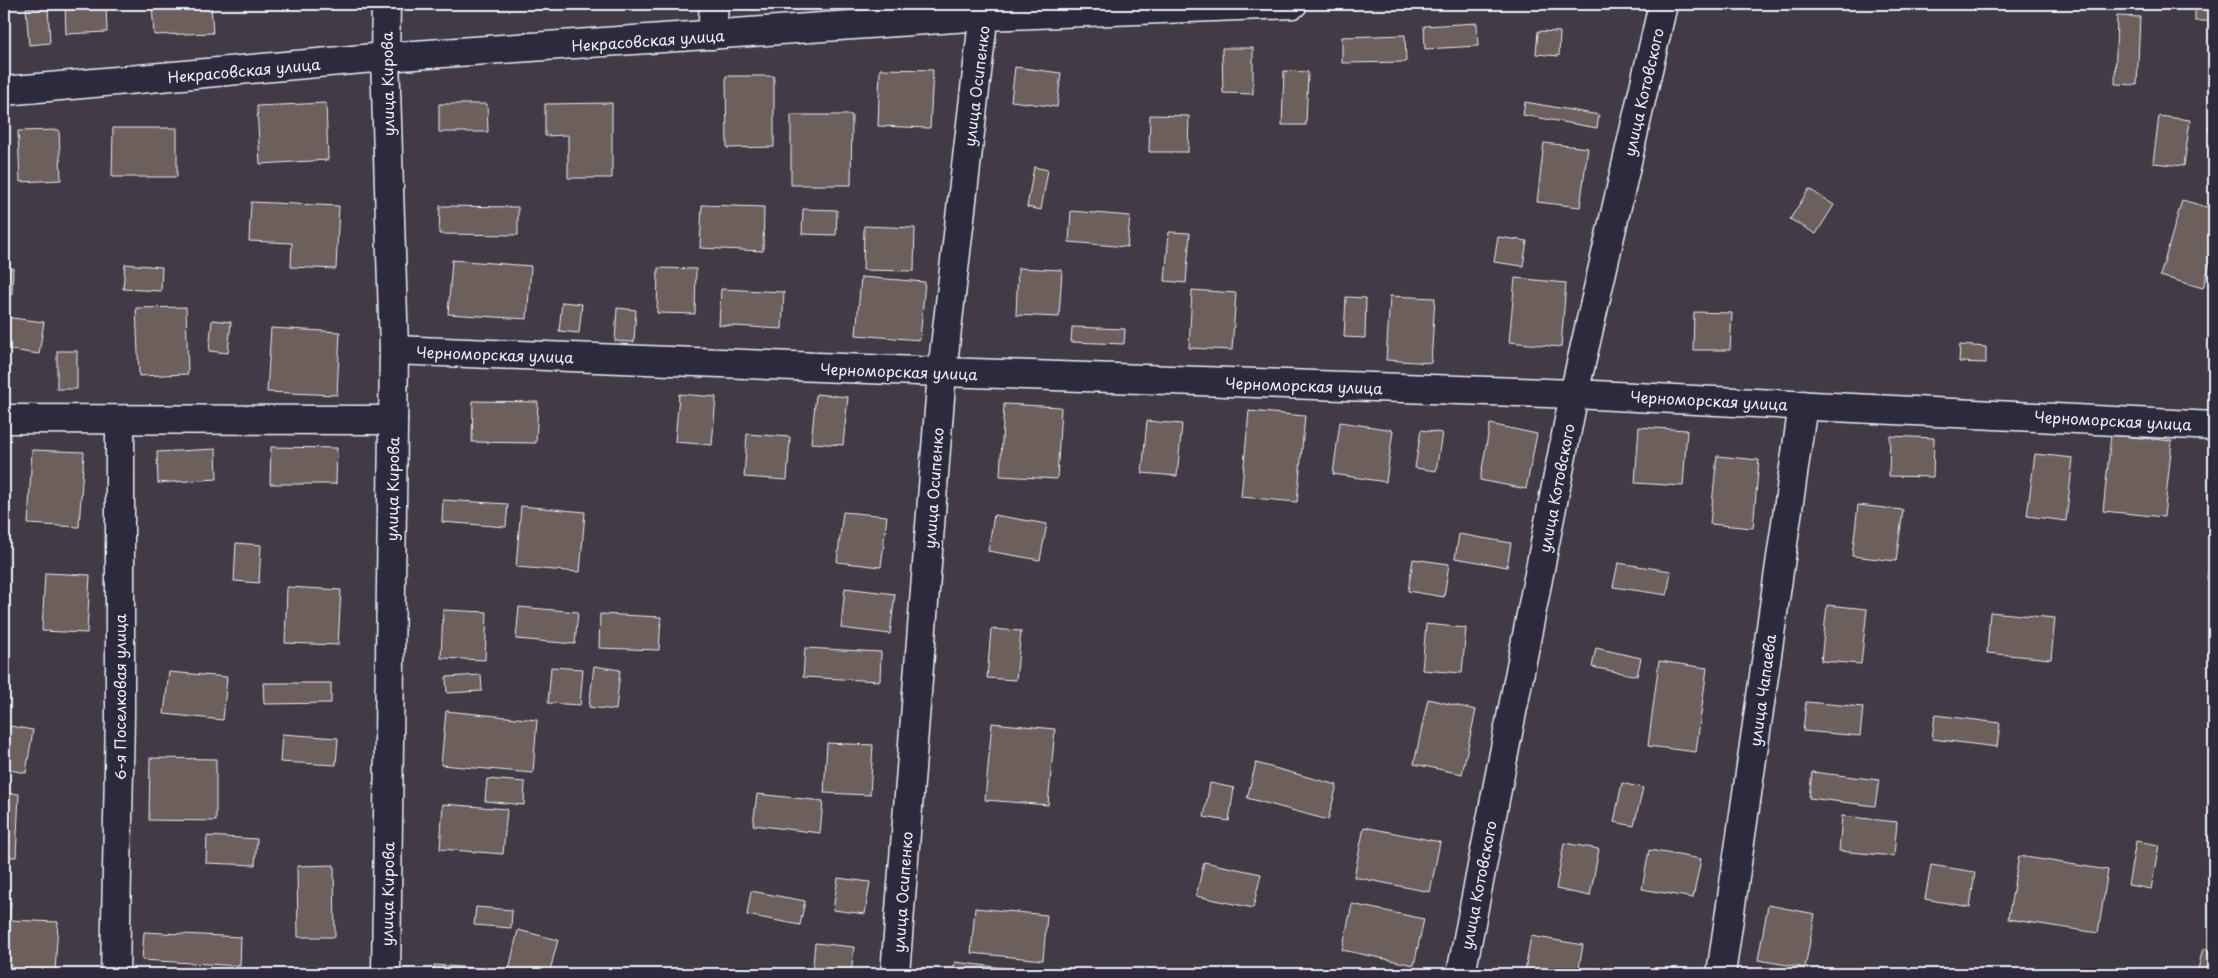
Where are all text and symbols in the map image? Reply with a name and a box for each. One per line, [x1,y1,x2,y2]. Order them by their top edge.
street label: Некрасовская улица [571,23,726,57]
street label: улица Осипенко [957,24,995,148]
street label: улица Котовского [1617,26,1669,158]
street label: улица Кирова [375,31,399,136]
street label: Некрасовская улица [167,52,322,88]
street label: Черноморская улица [416,340,575,368]
street label: Черноморская улица [820,357,979,385]
street label: Черноморская улица [1225,371,1384,399]
street label: Черноморская улица [1630,384,1789,416]
street label: Черноморская улица [2034,404,2193,436]
street label: улица Котовского [1532,421,1580,555]
street label: улица Осипенко [917,427,949,549]
street label: улица Кирова [380,436,404,541]
street label: 6-я Поселковая улица [108,613,131,780]
street label: улица Чапаева [1743,632,1781,748]
street label: улица Котовского [1454,818,1502,952]
street label: улица Осипенко [886,831,918,953]
street label: улица Кирова [375,841,399,946]

